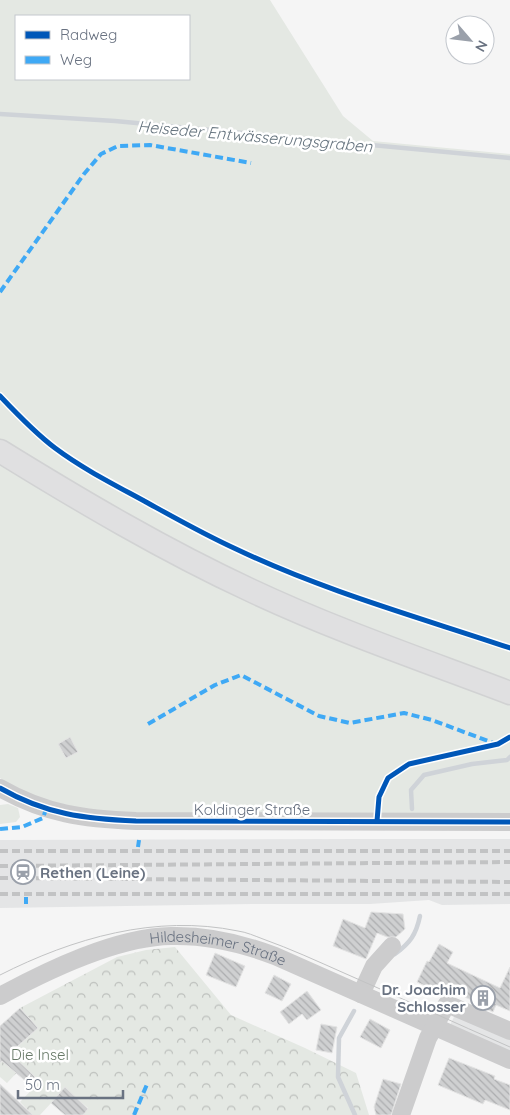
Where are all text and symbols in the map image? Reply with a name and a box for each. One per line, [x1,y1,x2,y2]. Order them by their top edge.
legend [15,15,190,80]
north arrow [445,15,495,65]
text: Radweg [60,25,117,44]
text: N [471,37,492,55]
text: Weg [60,50,92,69]
water label: Heiseder Entwässerungsgraben [137,116,374,156]
street label: Koldinger Straße [194,800,310,819]
station icon: Rethen (Leine) [10,859,36,885]
place label: Rethen (Leine) [40,863,145,882]
street label: Hildesheimer Straße [148,926,290,969]
place label: Dr. Joachim Schlosser [382,980,466,1016]
building icon: Dr. Joachim Schlosser [470,985,496,1011]
park label: Die Insel [11,1045,69,1064]
scale bar [18,1068,122,1100]
text: 50 m [25,1075,60,1094]

